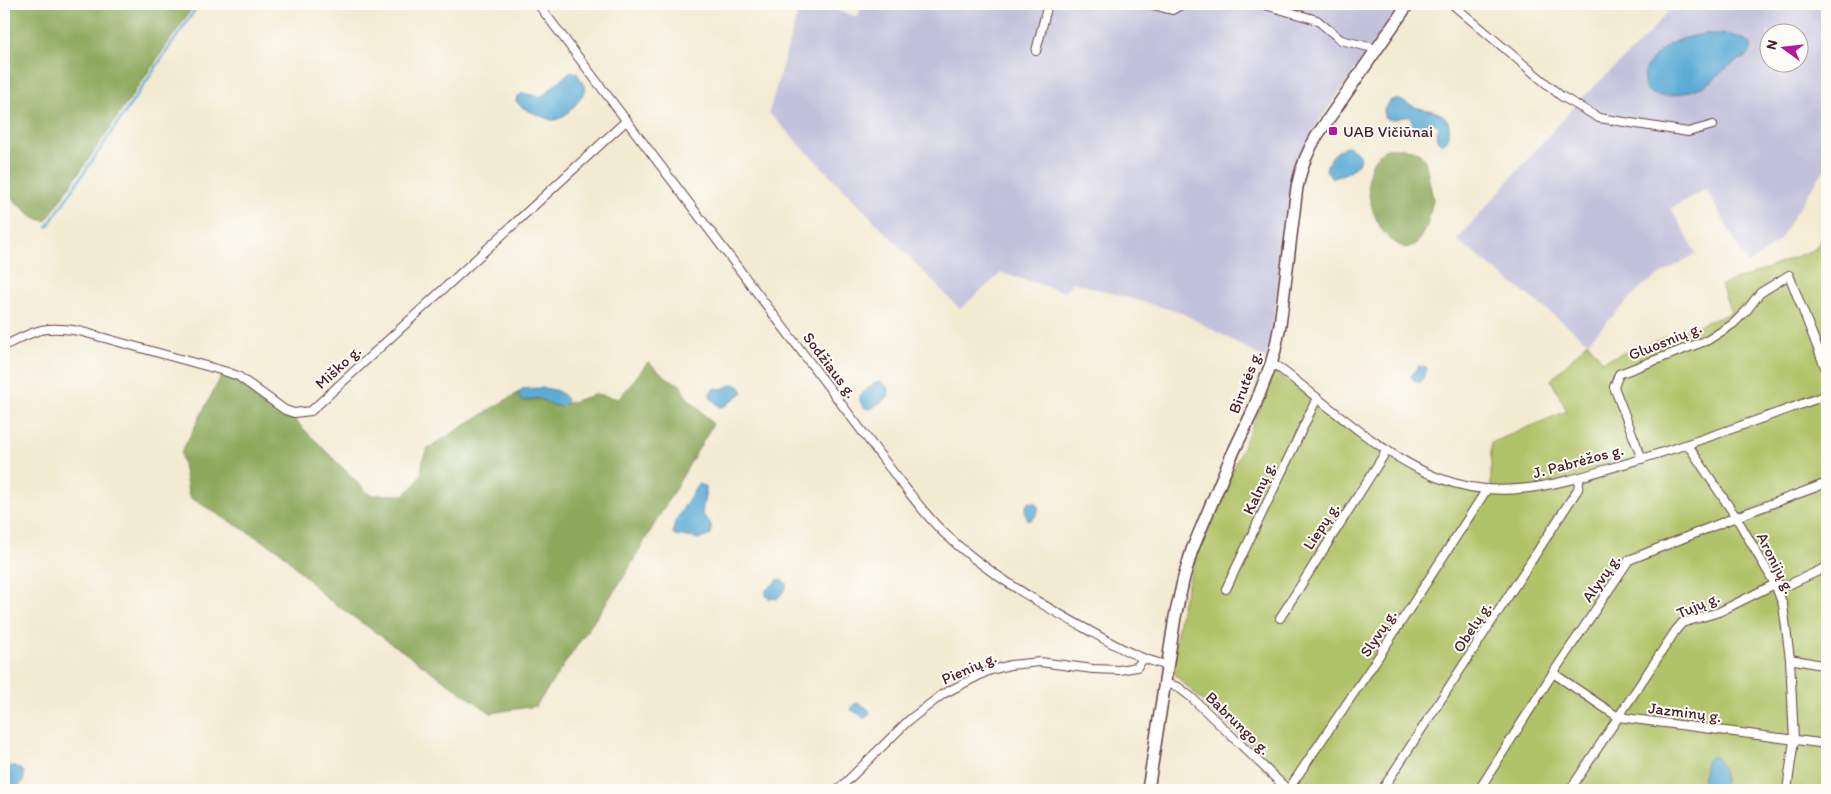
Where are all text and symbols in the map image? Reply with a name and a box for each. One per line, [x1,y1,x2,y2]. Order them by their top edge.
north arrow [1758,22,1808,72]
text: N [1762,38,1781,52]
place label: UAB Vičiūnai [1343,122,1433,141]
marker: UAB Vičiūnai [1327,125,1339,137]
street label: Gluosnių g. [1626,318,1704,364]
street label: Sodžiaus g. [799,328,861,402]
street label: Miško g. [311,341,365,393]
street label: Birutės g. [1224,348,1266,416]
street label: J. Pabrėžos g. [1531,440,1626,482]
street label: Kalnų g. [1239,458,1280,517]
street label: Liepų g. [1299,499,1343,553]
street label: Aronijų g. [1753,529,1799,597]
street label: Alyvų g. [1578,550,1624,606]
street label: Tujų g. [1674,587,1723,623]
street label: Obelų g. [1449,598,1495,656]
street label: Slyvų g. [1356,606,1400,660]
street label: Pienių g. [938,647,1000,689]
street label: Babrungo g. [1202,687,1274,759]
street label: Jazminų g. [1647,698,1723,726]

